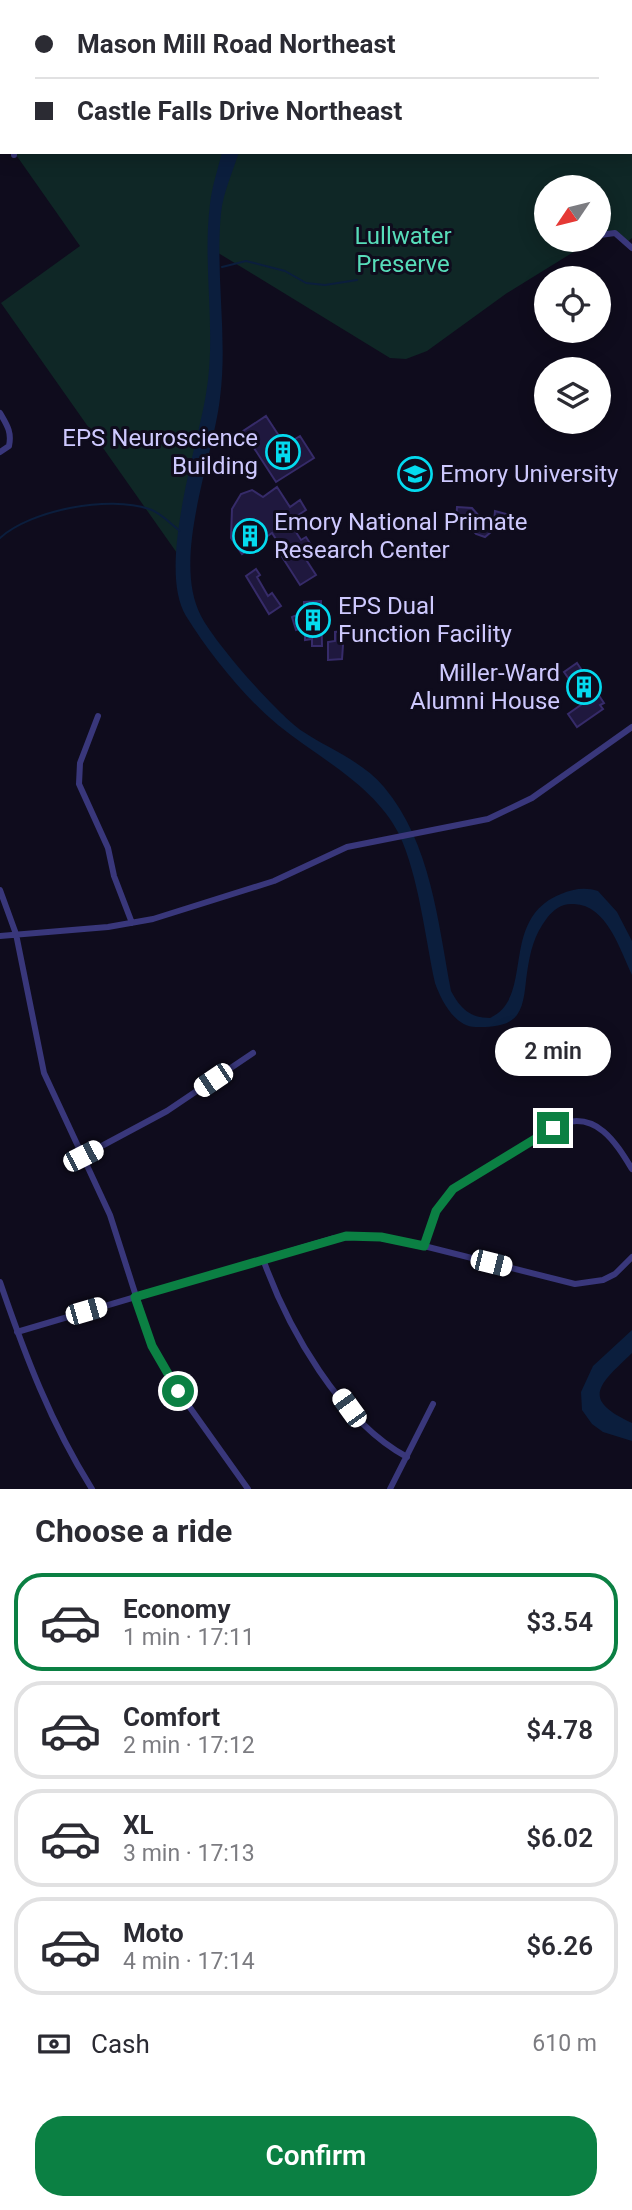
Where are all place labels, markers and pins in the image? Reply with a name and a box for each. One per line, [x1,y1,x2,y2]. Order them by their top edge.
place label: EPS Neuroscience Building [62,424,258,480]
building icon: EPS Neuroscience Building [264,433,302,471]
school or university icon: Emory University [396,455,434,493]
place label: Emory University [440,460,619,488]
place label: Emory National Primate Research Center [274,508,527,564]
building icon: Emory National Primate Research Center [231,517,269,555]
place label: EPS Dual Function Facility [338,592,512,648]
building icon: EPS Dual Function Facility [294,601,332,639]
place label: Miller-Ward Alumni House [410,659,560,715]
building icon: Miller-Ward Alumni House [565,668,603,706]

